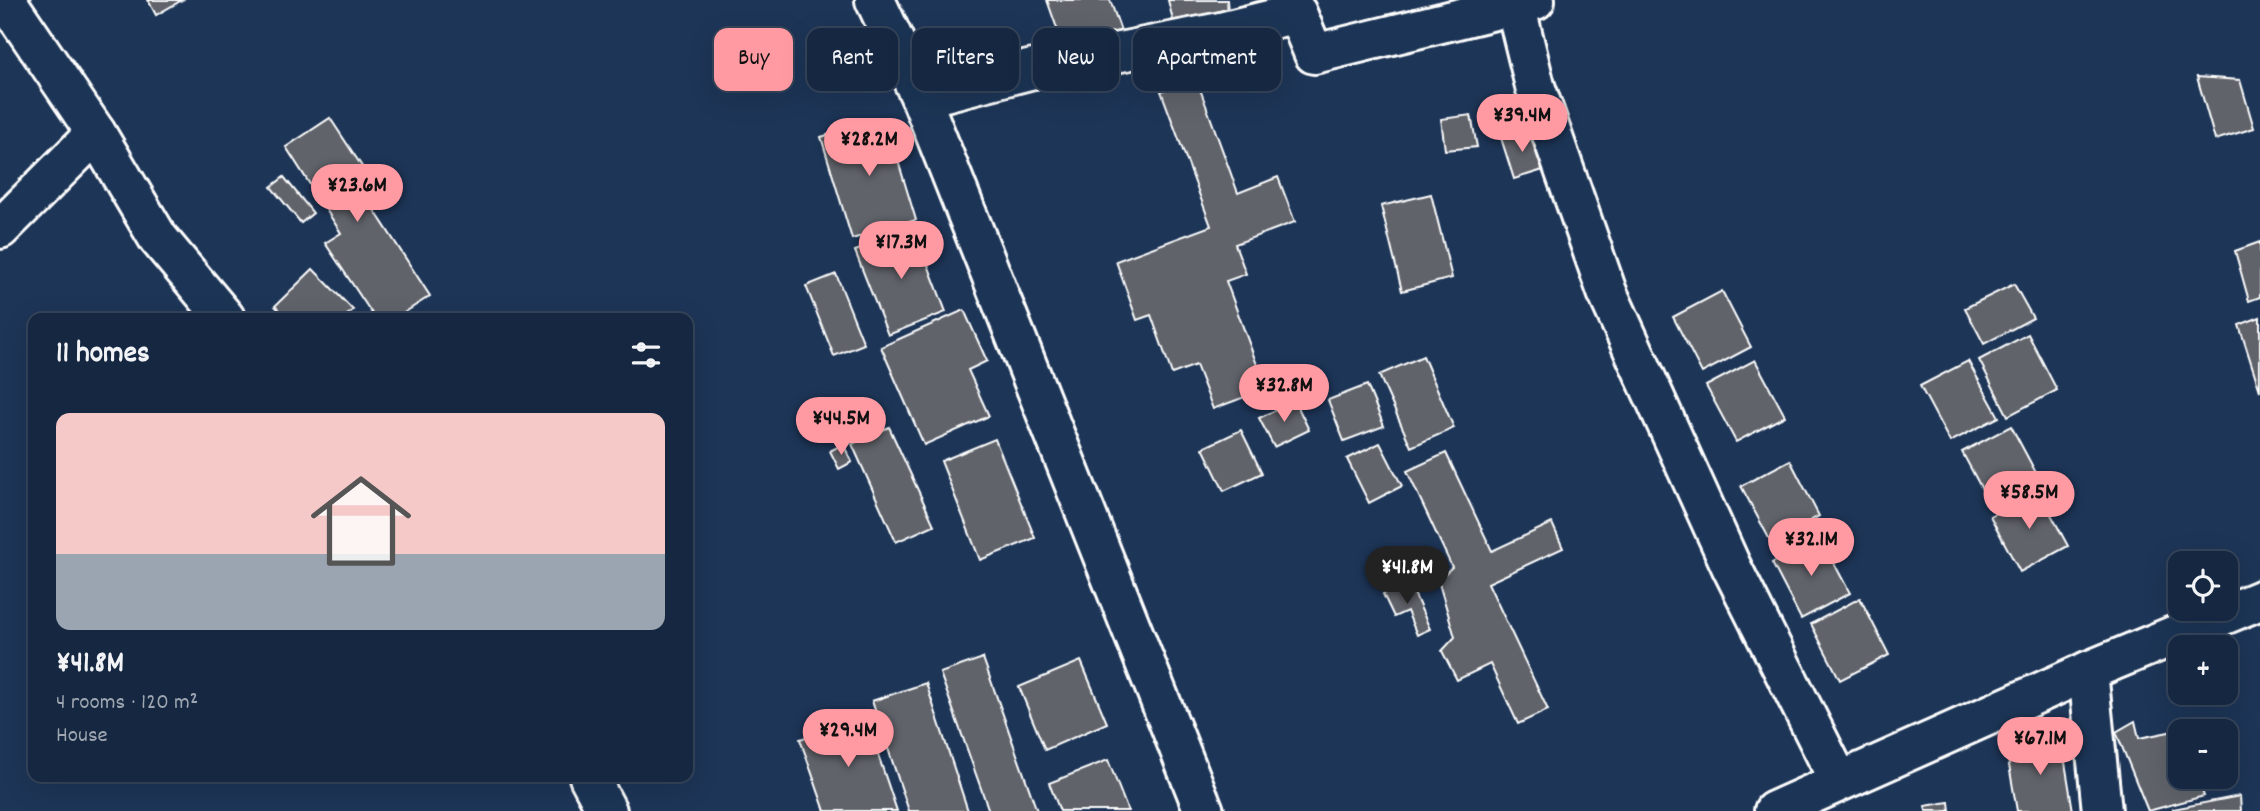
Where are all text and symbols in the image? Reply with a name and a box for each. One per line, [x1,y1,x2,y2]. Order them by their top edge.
chip: Buy [714,28,793,91]
chip: Rent [807,28,898,91]
chip: Filters [912,28,1019,91]
chip: New [1033,28,1119,91]
chip: Apartment [1133,28,1281,91]
pin: ¥39.4M [1465,94,1579,154]
text: ¥39.4M [1493,100,1551,133]
pin: ¥28.2M [812,118,926,178]
text: ¥28.2M [840,124,898,157]
pin: ¥23.6M [300,164,414,224]
text: ¥23.6M [327,170,387,203]
pin: ¥17.3M [844,222,958,281]
text: ¥17.3M [875,227,927,260]
text: 11 homes [56,334,150,377]
icon: filters [627,336,665,374]
pin: ¥32.8M [1227,364,1341,424]
text: ¥32.8M [1255,370,1313,403]
pin: ¥44.5M [784,398,898,457]
text: ¥44.5M [812,403,870,436]
icon: home [298,458,424,584]
pin: ¥58.5M [1972,472,2086,531]
text: ¥58.5M [2000,477,2058,510]
pin: ¥32.1M [1754,518,1868,578]
text: ¥32.1M [1784,524,1838,557]
pin: ¥41.8M [1350,546,1464,606]
map controls [2168,551,2238,789]
button: locate [2168,551,2238,621]
text: ¥41.8M [1381,552,1433,585]
button: + [2168,635,2238,705]
text: ¥41.8M [56,644,124,687]
text: 4 rooms · 120 m² [56,687,198,720]
pin: ¥29.4M [791,710,905,769]
text: ¥29.4M [819,715,877,748]
pin: ¥67.1M [1983,718,2097,777]
button: − [2168,719,2238,789]
text: House [56,720,108,753]
text: ¥67.1M [2013,723,2067,756]

